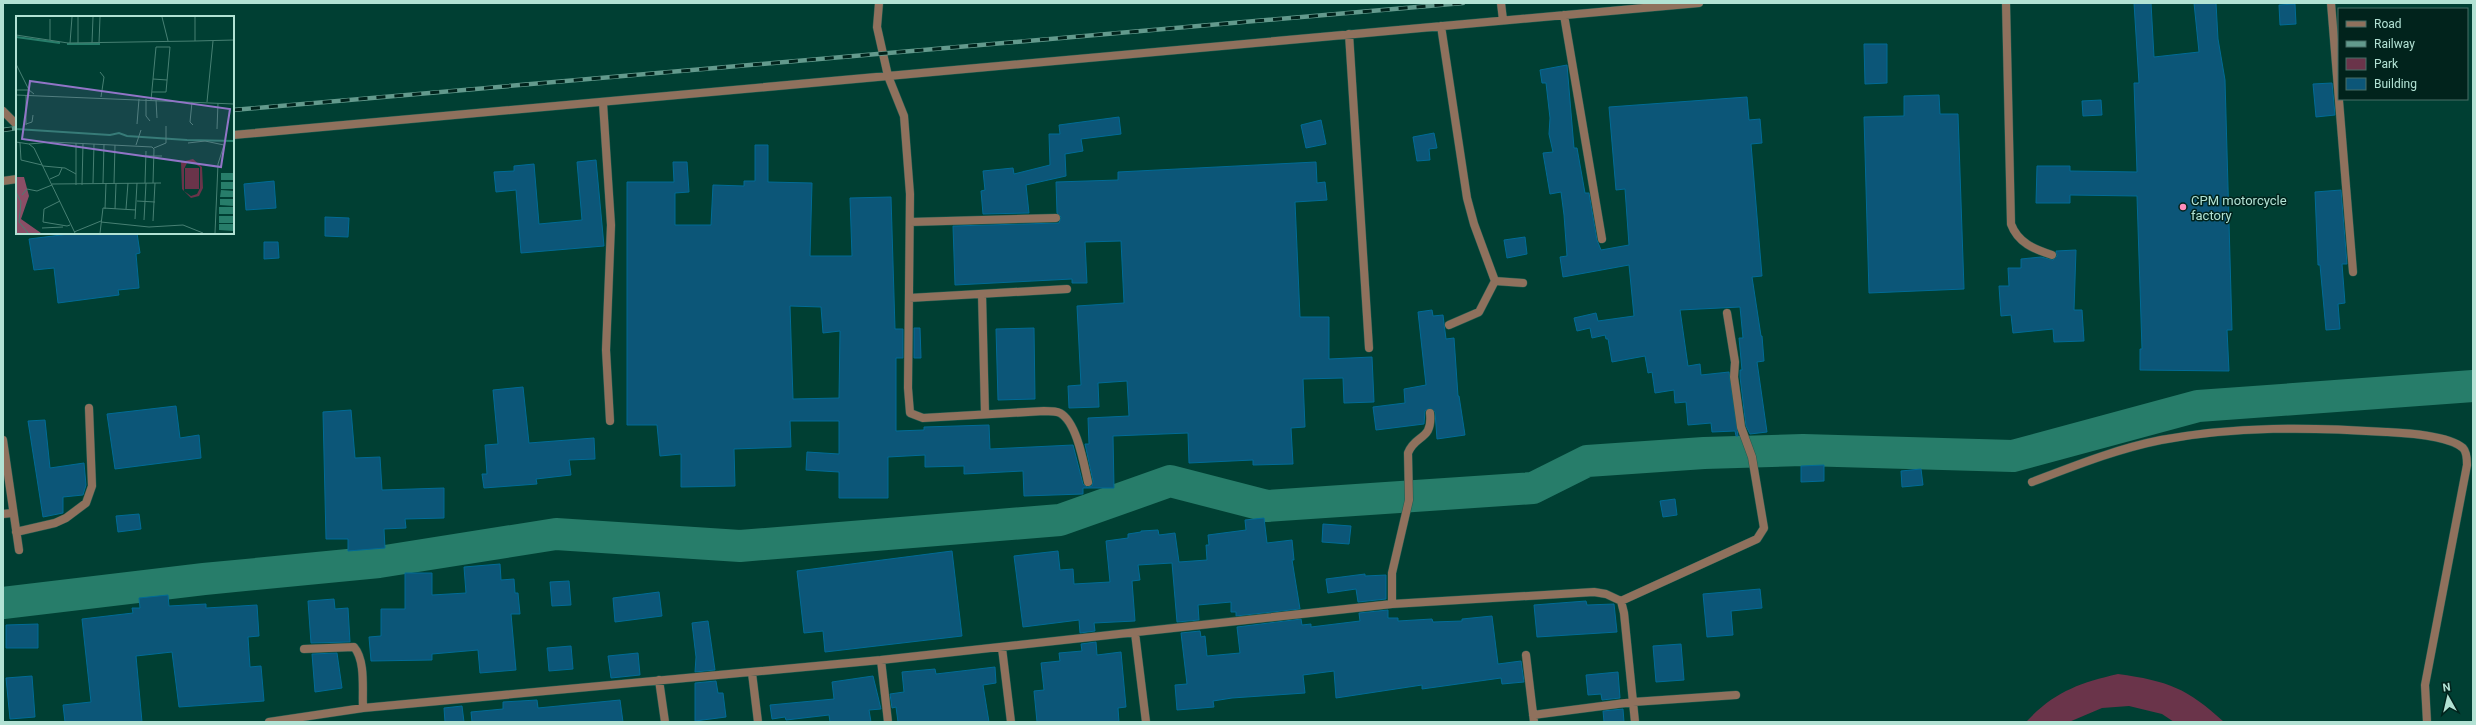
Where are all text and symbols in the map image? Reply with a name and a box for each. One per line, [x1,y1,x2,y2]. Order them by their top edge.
legend [2338,8,2468,100]
inset map [16,16,234,234]
text: Road [2374,17,2402,31]
text: Railway [2374,37,2415,51]
text: Park [2374,57,2399,71]
text: Building [2374,77,2417,91]
place label: CPM motorcycle factory [2191,193,2287,223]
marker: CPM motorcycle factory [2178,202,2188,212]
north arrow [2428,677,2468,717]
text: N [2442,681,2452,695]

